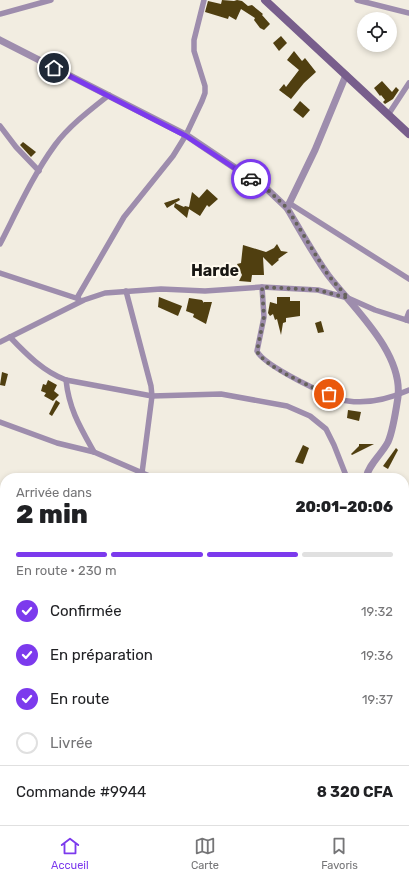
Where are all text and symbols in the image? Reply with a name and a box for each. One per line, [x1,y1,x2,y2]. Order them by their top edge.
map controls [357,12,397,52]
button: locate [357,12,397,52]
pin [37,51,71,85]
icon: home [43,57,65,79]
courier [231,159,271,199]
icon: car [240,168,262,190]
district label: Harde [191,261,239,280]
pin [312,377,346,411]
icon: bag [318,383,340,405]
text: Arrivée dans [16,485,92,500]
text: 20:01–20:06 [295,498,393,516]
text: 2 min [16,499,88,530]
text: En route · 230 m [16,563,117,578]
icon: check [16,600,38,622]
text: Confirmée [50,602,122,620]
text: 19:32 [361,604,393,619]
icon: check [16,644,38,666]
text: En préparation [50,646,153,664]
text: 19:36 [361,648,393,663]
icon: check [16,688,38,710]
text: En route [50,690,109,708]
text: 19:37 [362,692,393,707]
text: Livrée [50,734,93,752]
text: Commande #9944 [16,783,146,801]
text: 8 320 CFA [317,783,393,801]
tab: Accueil [51,835,89,872]
tab: Carte [191,835,219,872]
tab: Favoris [321,835,358,872]

